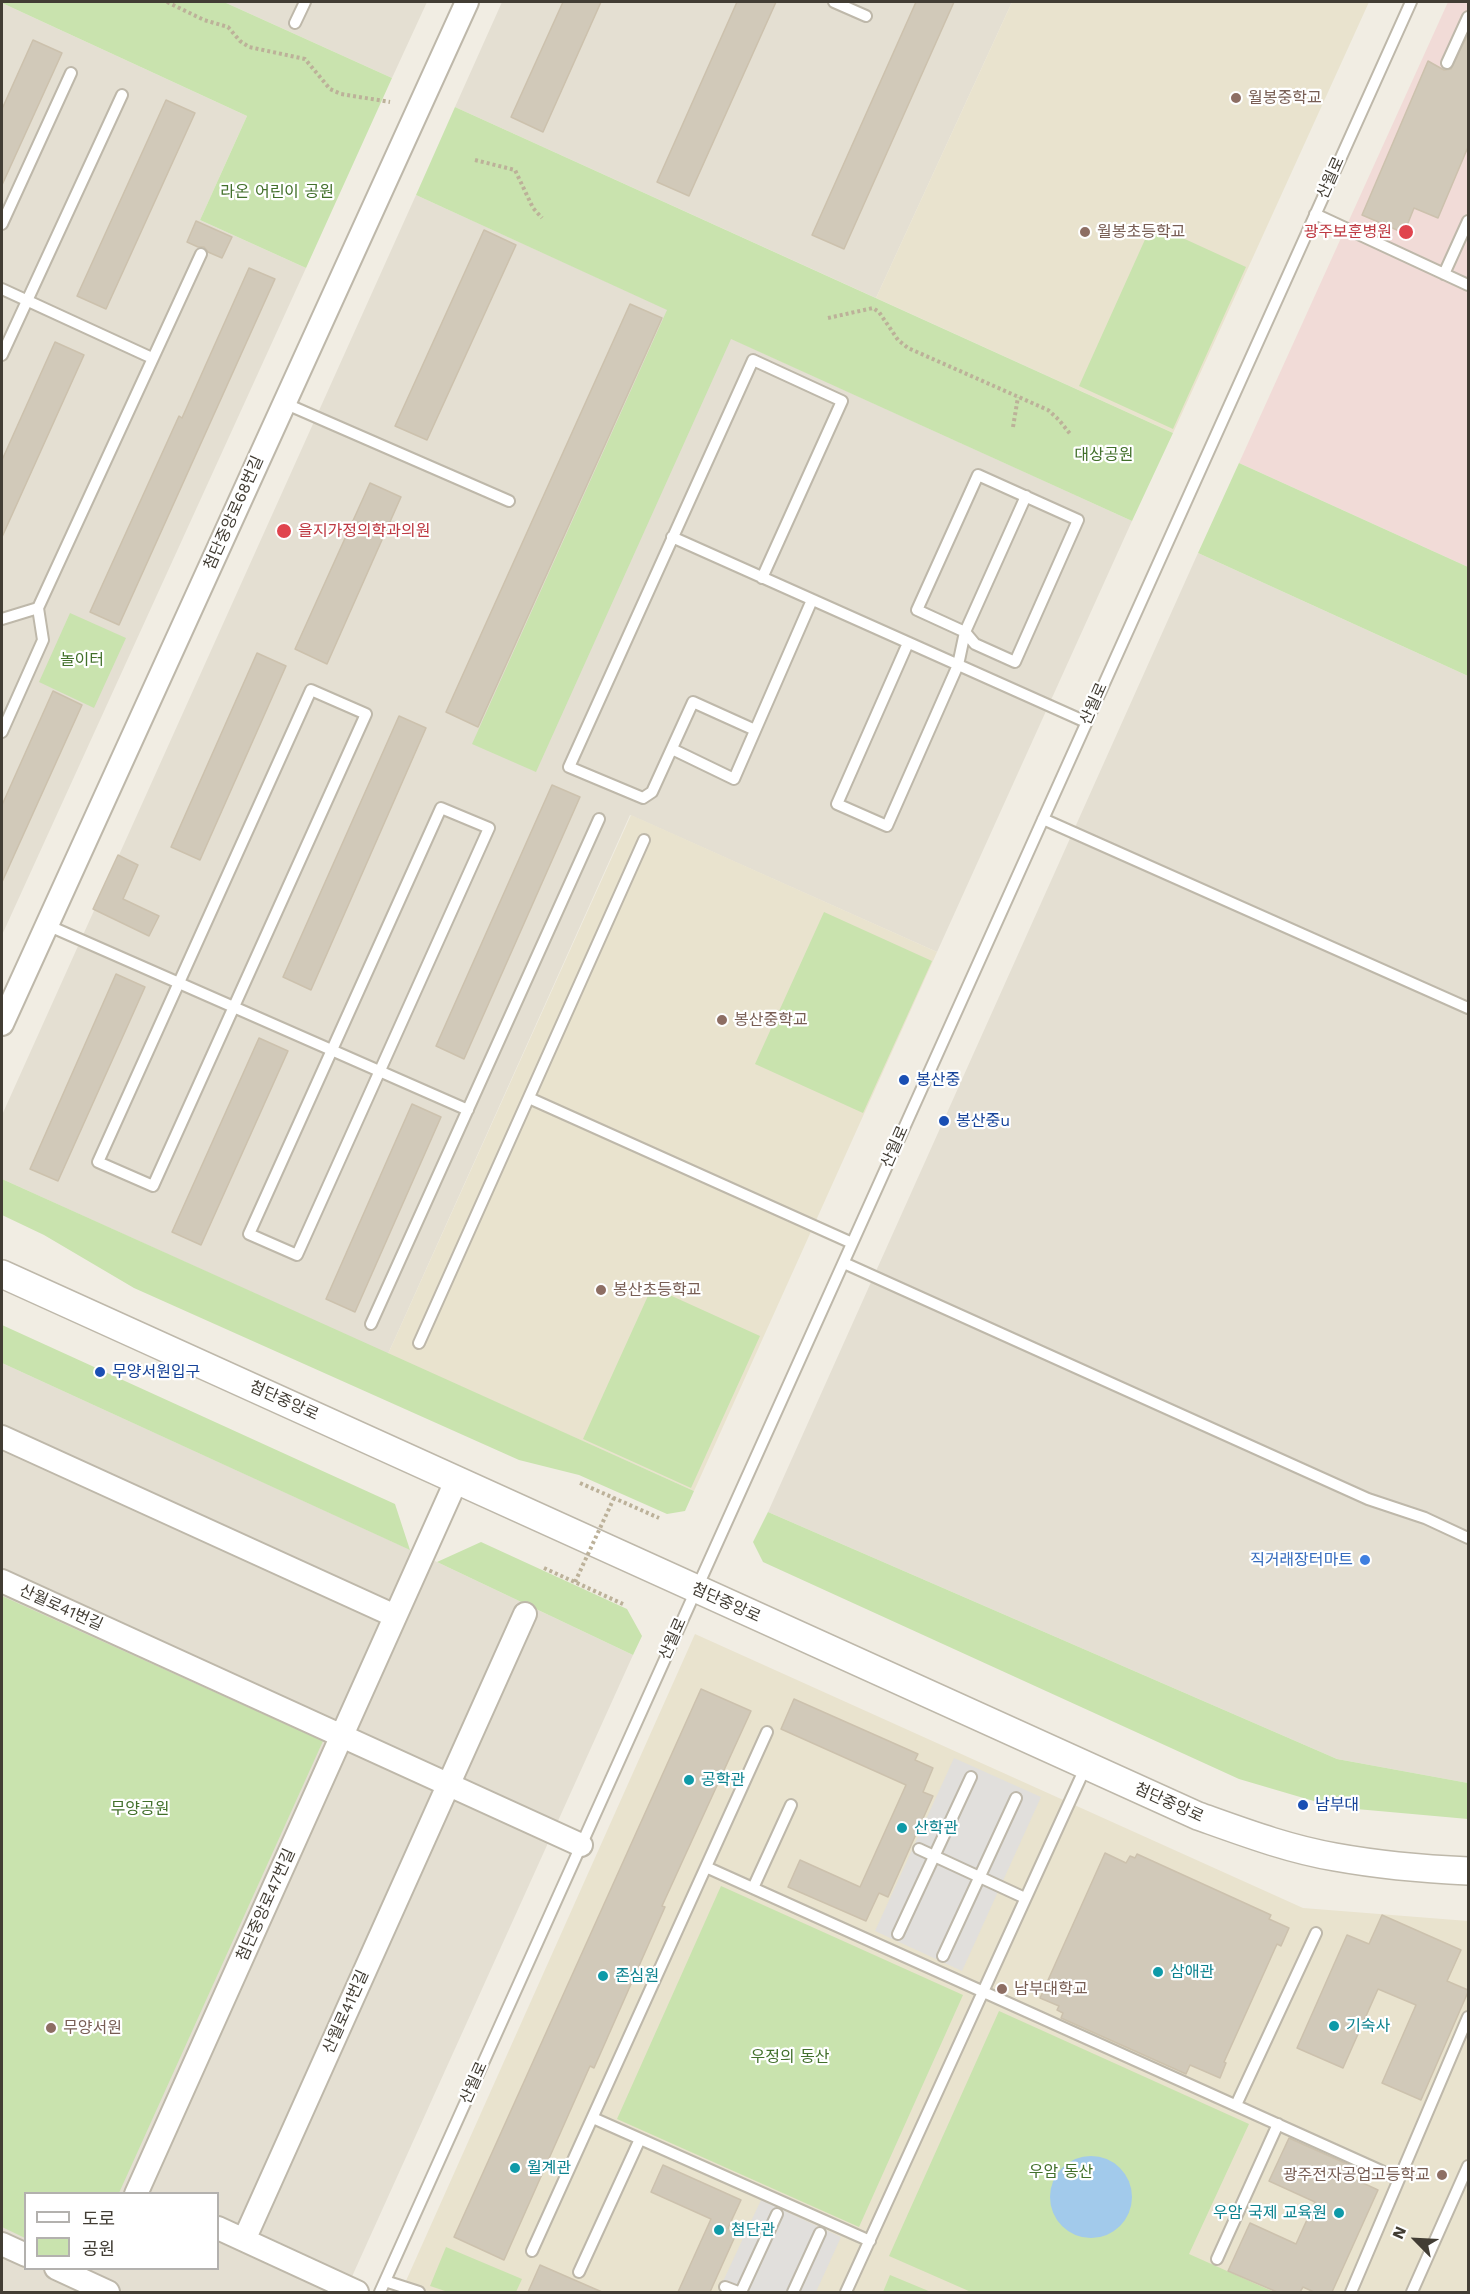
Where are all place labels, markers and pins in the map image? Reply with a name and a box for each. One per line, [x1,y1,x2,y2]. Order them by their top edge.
place label: 월봉중학교 [1248,88,1322,108]
marker: 월봉중학교 [1229,91,1243,105]
place label: 월봉초등학교 [1097,222,1185,242]
place label: 광주보훈병원 [1304,222,1392,242]
marker: 광주보훈병원 [1397,223,1415,241]
marker: 월봉초등학교 [1078,225,1092,239]
place label: 을지가정의학과의원 [298,521,430,541]
marker: 을지가정의학과의원 [275,522,293,540]
place label: 봉산중학교 [734,1010,808,1030]
marker: 봉산중학교 [715,1013,729,1027]
place label: 봉산중 [916,1070,960,1090]
marker: 봉산중 [897,1073,911,1087]
place label: 봉산중u [956,1111,1010,1131]
marker: 봉산중u [937,1114,951,1128]
place label: 봉산초등학교 [613,1280,701,1300]
marker: 봉산초등학교 [594,1283,608,1297]
place label: 무양서원입구 [112,1362,200,1382]
marker: 무양서원입구 [93,1365,107,1379]
place label: 직거래장터마트 [1250,1550,1353,1570]
marker: 직거래장터마트 [1358,1553,1372,1567]
place label: 공학관 [701,1770,745,1790]
marker: 공학관 [682,1773,696,1787]
place label: 남부대 [1315,1795,1359,1815]
marker: 남부대 [1296,1798,1310,1812]
place label: 산학관 [914,1818,958,1838]
marker: 산학관 [895,1821,909,1835]
place label: 삼애관 [1170,1962,1214,1982]
marker: 삼애관 [1151,1965,1165,1979]
place label: 존심원 [615,1966,659,1986]
marker: 존심원 [596,1969,610,1983]
place label: 남부대학교 [1014,1979,1088,1999]
marker: 남부대학교 [995,1982,1009,1996]
place label: 기숙사 [1346,2016,1390,2036]
place label: 무양서원 [63,2018,122,2038]
marker: 기숙사 [1327,2019,1341,2033]
marker: 무양서원 [44,2021,58,2035]
place label: 월계관 [527,2158,571,2178]
marker: 월계관 [508,2161,522,2175]
place label: 광주전자공업고등학교 [1283,2165,1430,2185]
marker: 광주전자공업고등학교 [1435,2168,1449,2182]
place label: 우암 국제 교육원 [1213,2203,1327,2223]
marker: 우암 국제 교육원 [1332,2206,1346,2220]
place label: 첨단관 [731,2220,775,2240]
marker: 첨단관 [712,2223,726,2237]

